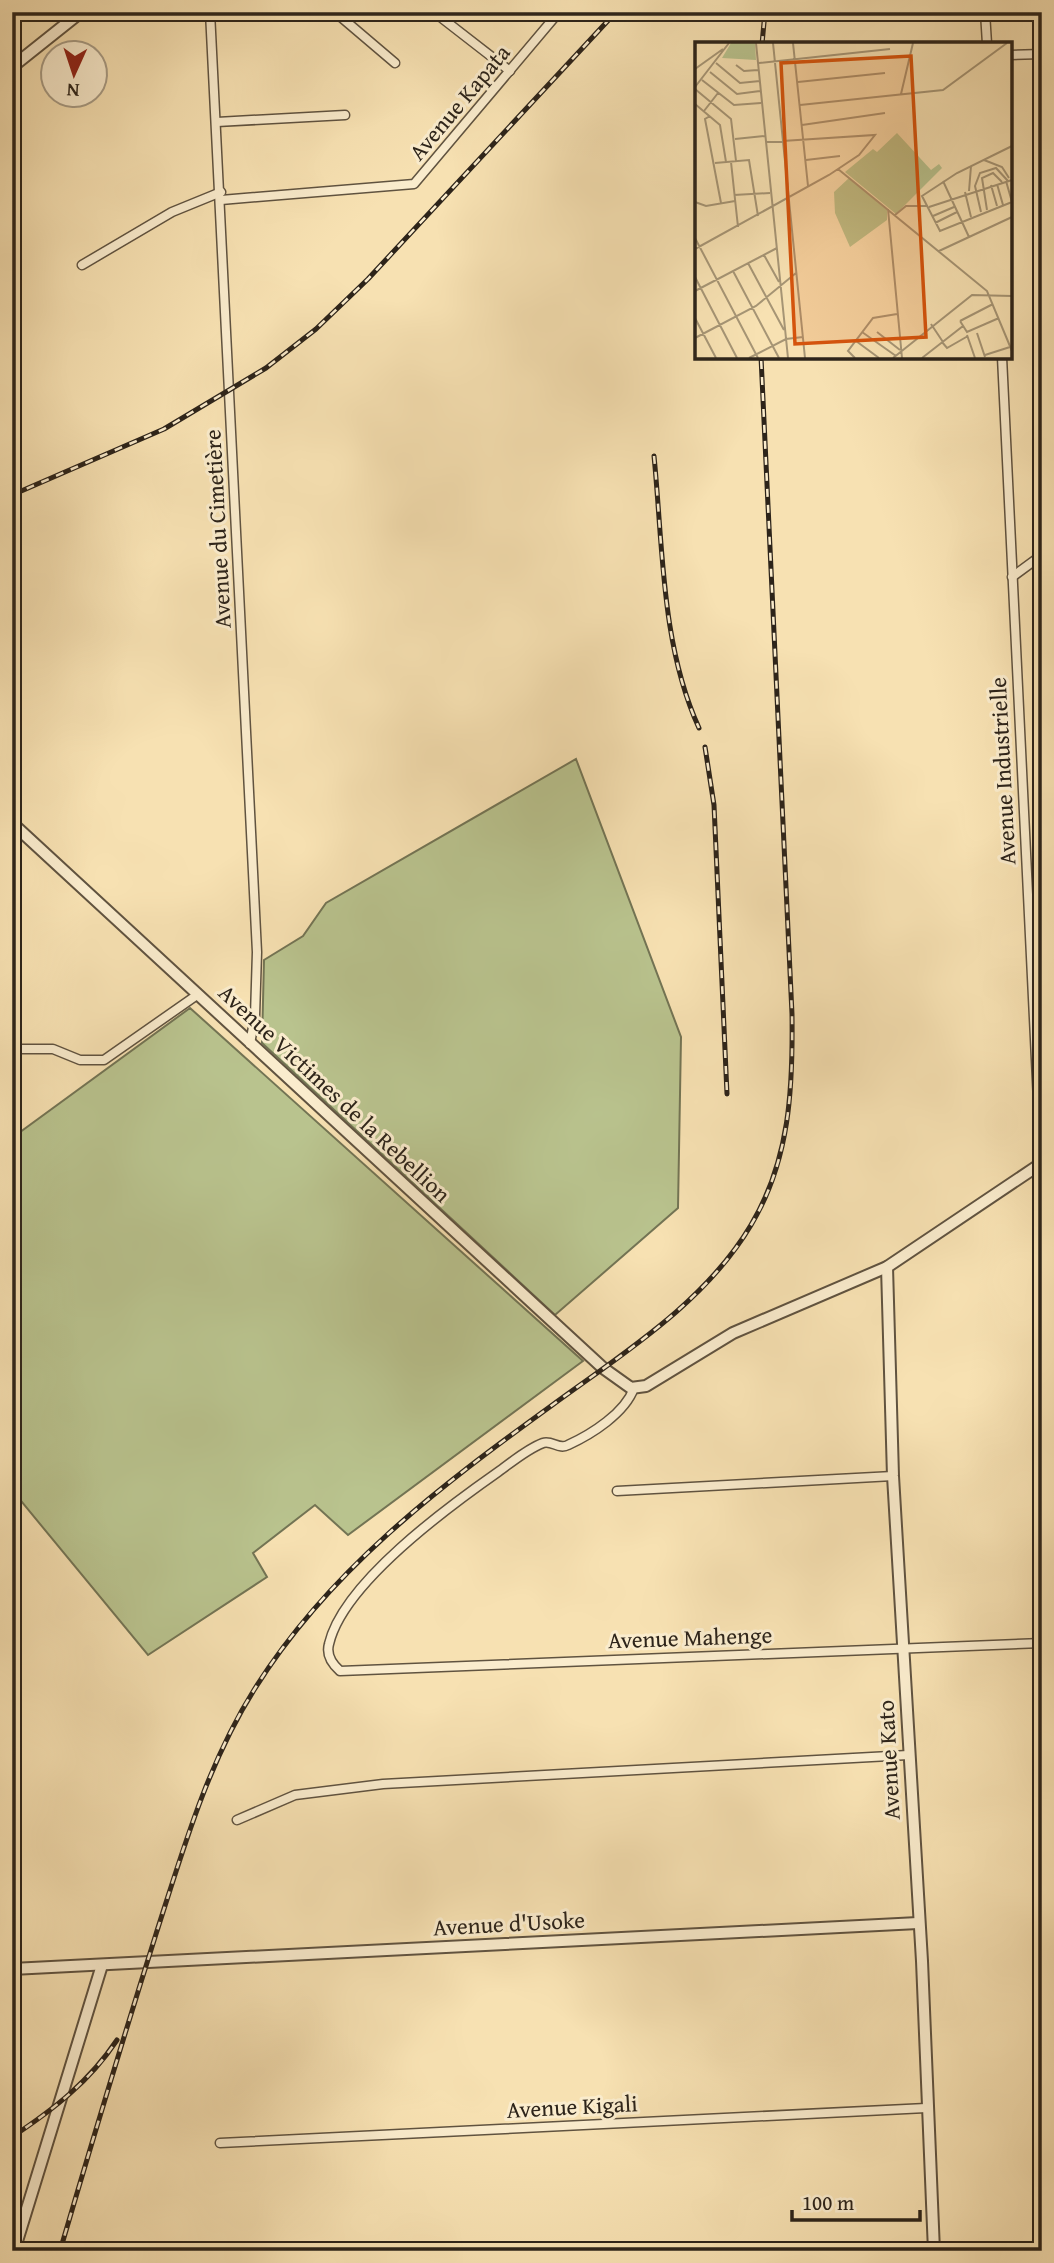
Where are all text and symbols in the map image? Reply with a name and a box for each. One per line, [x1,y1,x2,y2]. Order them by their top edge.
street label: Avenue Kapata [401,37,518,167]
north arrow [38,38,108,108]
inset map [695,42,1012,359]
text: N [66,77,80,105]
street label: Avenue du Cimetière [195,429,239,629]
street label: Avenue Industrielle [981,676,1023,866]
street label: Avenue Victimes de la Rebellion [211,976,459,1210]
street label: Avenue Mahenge [607,1618,773,1656]
street label: Avenue Kato [868,1699,908,1821]
street label: Avenue d'Usoke [432,1903,586,1943]
street label: Avenue Kigali [506,2086,638,2126]
scale bar [792,2179,919,2223]
text: 100 m [802,2187,854,2218]

